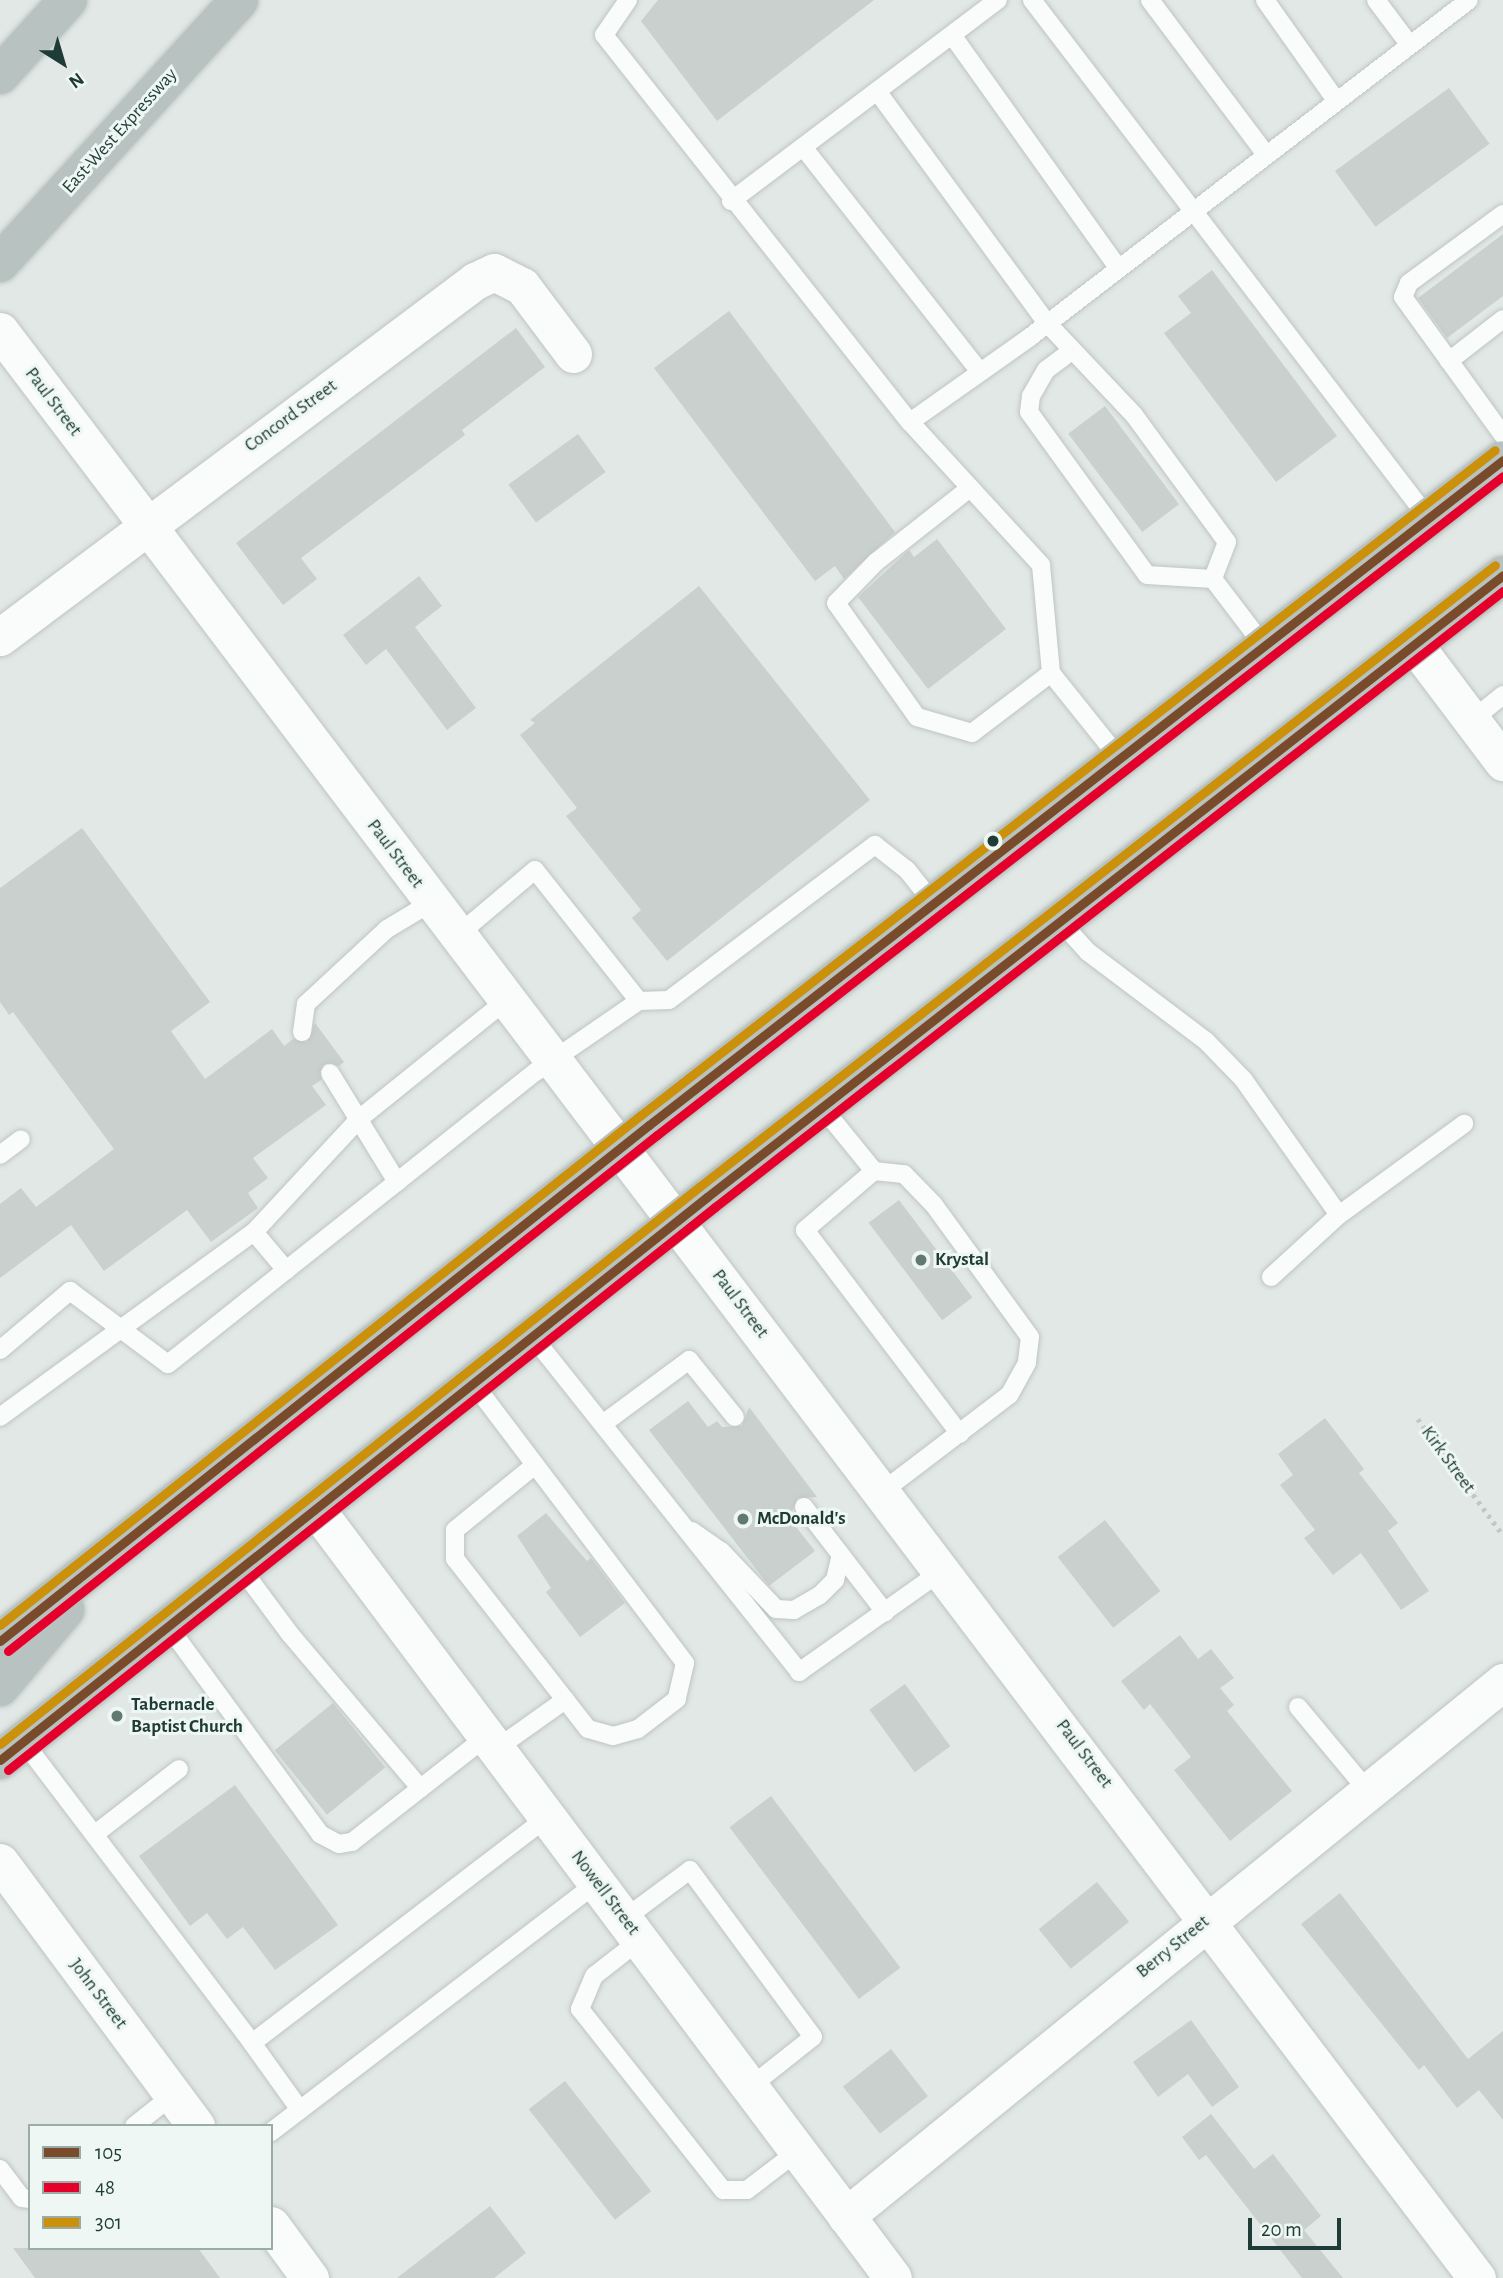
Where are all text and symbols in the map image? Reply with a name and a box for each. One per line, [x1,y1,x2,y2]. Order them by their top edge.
north arrow [28,28,98,98]
street label: East-West Expressway [58,64,182,198]
text: N [65,69,87,92]
street label: Paul Street [20,363,86,441]
street label: Concord Street [240,375,342,457]
street label: Paul Street [362,815,428,893]
unlabelled marker [986,834,1000,848]
place label: Krystal [935,1249,989,1271]
marker: Krystal [913,1252,929,1268]
street label: Paul Street [707,1265,773,1343]
street label: Kirk Street [1416,1422,1480,1498]
place label: McDonald's [757,1508,846,1530]
marker: McDonald's [735,1511,751,1527]
place label: Tabernacle Baptist Church [131,1694,243,1738]
marker: Tabernacle Baptist Church [109,1708,125,1724]
street label: Paul Street [1051,1715,1117,1793]
street label: Nowell Street [566,1846,644,1940]
street label: Berry Street [1132,1911,1214,1983]
street label: John Street [64,1954,132,2034]
legend [28,2124,273,2250]
text: 105 [95,2142,122,2163]
text: 48 [95,2177,115,2198]
scale bar [1251,2204,1344,2248]
text: 301 [95,2212,122,2233]
text: 20 m [1261,2219,1302,2240]

